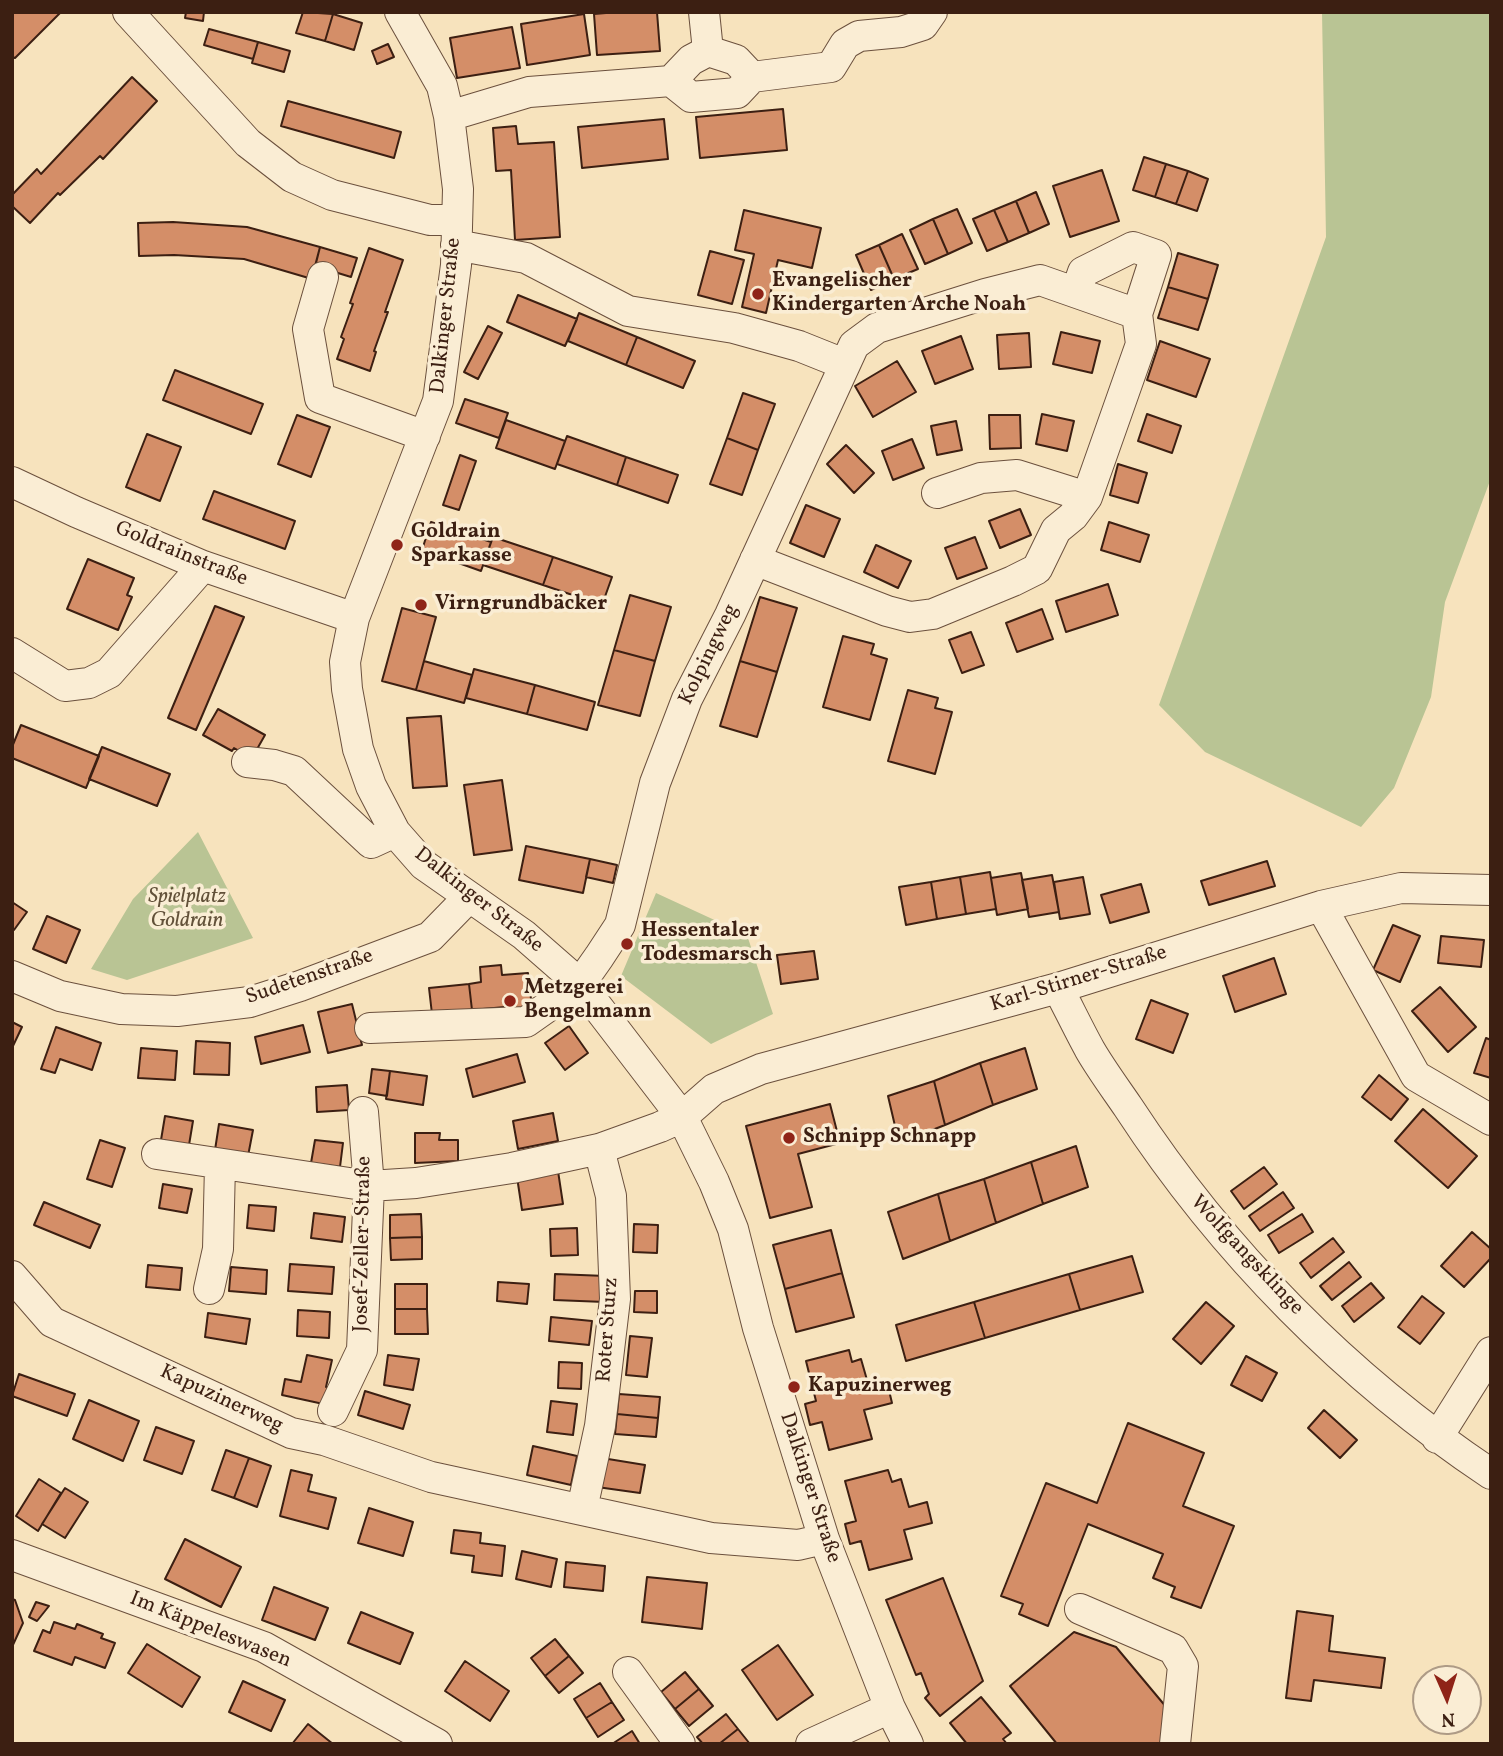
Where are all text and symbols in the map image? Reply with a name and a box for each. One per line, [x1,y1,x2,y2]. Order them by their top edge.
street label: Dalkinger Straße [426,237,468,395]
place label: Evangelischer Kindergarten Arche Noah [772,269,1026,319]
marker: Evangelischer Kindergarten Arche Noah [750,286,766,302]
street label: Goldrainstraße [111,517,251,593]
place label: Goldrain Sparkasse [411,520,512,570]
marker: Goldrain Sparkasse [389,537,405,553]
place label: Virngrundbäcker [435,592,607,618]
marker: Virngrundbäcker [413,597,429,613]
street label: Kolpingweg [675,600,745,710]
street label: Dalkinger Straße [408,843,548,959]
park label: Spielplatz Goldrain [148,885,226,935]
place label: Hessentaler Todesmarsch [641,919,773,969]
marker: Hessentaler Todesmarsch [619,936,635,952]
street label: Karl-Stirner-Straße [988,941,1170,1019]
street label: Sudetenstraße [243,944,377,1012]
place label: Metzgerei Bengelmann [524,976,651,1026]
marker: Metzgerei Bengelmann [502,993,518,1009]
place label: Schnipp Schnapp [803,1125,976,1151]
marker: Schnipp Schnapp [781,1130,797,1146]
street label: Josef-Zeller-Straße [350,1156,378,1332]
street label: Wolfgangsklinge [1184,1191,1308,1321]
street label: Roter Sturz [593,1277,625,1383]
street label: Kapuzinerweg [155,1360,287,1440]
place label: Kapuzinerweg [808,1374,952,1400]
marker: Kapuzinerweg [786,1379,802,1395]
street label: Dalkinger Straße [773,1410,845,1566]
street label: Im Käppeleswasen [126,1587,294,1675]
north arrow [1412,1665,1482,1735]
text: N [1440,1706,1456,1732]

